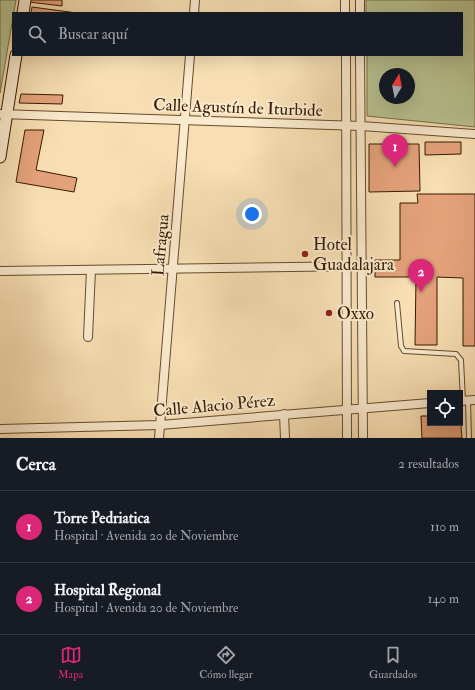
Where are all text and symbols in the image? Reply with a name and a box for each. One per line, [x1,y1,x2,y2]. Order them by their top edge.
search box [12,12,463,56]
icon: search [26,23,48,45]
text: Buscar aquí [58,25,127,44]
north arrow [379,68,415,104]
street label: Calle Agustín de Iturbide [153,94,323,121]
pin: 1 [382,134,408,167]
your location [242,204,262,224]
street label: Lafragua [147,212,174,277]
place label: Hotel Guadalajara [313,234,395,275]
marker: Hotel Guadalajara [300,249,310,259]
pin: 2 [408,259,434,292]
place label: Oxxo [337,303,374,324]
marker: Oxxo [324,308,334,318]
street label: Calle Alacio Pérez [152,390,276,421]
map controls [427,390,463,426]
button: locate [427,390,463,426]
text: Cerca [16,454,56,475]
text: 2 resultados [398,456,459,472]
text: Torre Pedriatica [54,509,150,528]
text: 1 [27,519,31,535]
text: 110 m [430,519,459,535]
text: Hospital · Avenida 20 de Noviembre [54,528,239,544]
text: Hospital Regional [54,581,161,600]
text: 2 [26,591,32,607]
text: 140 m [428,591,459,607]
text: Hospital · Avenida 20 de Noviembre [54,600,239,616]
tab: Mapa [58,644,83,681]
tab: Cómo llegar [199,644,253,681]
tab: Guardados [369,644,417,681]

